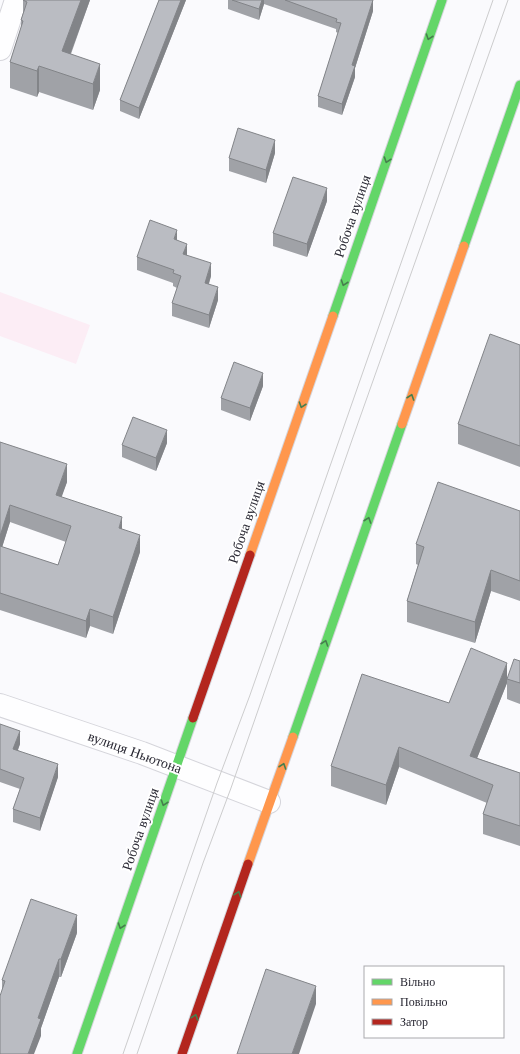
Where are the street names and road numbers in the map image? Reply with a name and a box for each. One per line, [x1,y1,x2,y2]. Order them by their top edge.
street label: Робоча вулиця [329,172,375,260]
street label: Робоча вулиця [223,478,269,566]
street label: вулиця Ньютона [86,727,185,778]
street label: Робоча вулиця [117,785,163,873]

